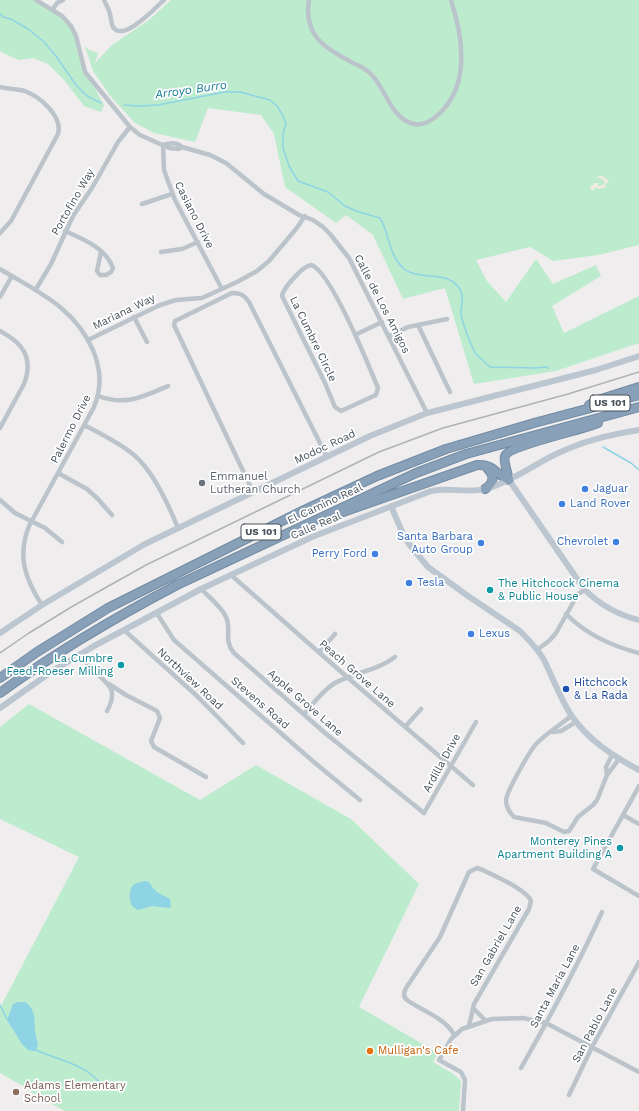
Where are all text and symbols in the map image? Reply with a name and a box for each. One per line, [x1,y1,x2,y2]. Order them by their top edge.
water label: Arroyo Burro [154,78,228,102]
street label: Portofino Way [49,166,97,238]
street label: Casiano Drive [171,179,217,251]
street label: Calle de Los Amigos [351,252,413,356]
street label: Mariana Way [91,291,157,333]
street label: La Cumbre Circle [287,294,339,384]
street label: Palermo Drive [48,392,94,466]
road number: US 101 [590,395,630,411]
street label: Modoc Road [292,427,358,467]
place label: Emmanuel Lutheran Church [210,470,301,496]
marker: Emmanuel Lutheran Church [197,478,207,488]
street label: El Camino Real [285,481,365,527]
place label: Jaguar [593,482,629,496]
marker: Jaguar [580,484,590,494]
place label: Land Rover [570,497,631,511]
marker: Land Rover [557,499,567,509]
street label: Calle Real [289,509,343,543]
road number: US 101 [241,524,281,540]
place label: Santa Barbara Auto Group [397,530,473,556]
place label: Chevrolet [557,535,608,549]
marker: Chevrolet [611,537,621,547]
marker: Santa Barbara Auto Group [476,538,486,548]
place label: Perry Ford [312,547,367,561]
marker: Perry Ford [370,549,380,559]
place label: Tesla [417,576,444,590]
place label: The Hitchcock Cinema & Public House [498,577,619,603]
marker: Tesla [404,578,414,588]
marker: The Hitchcock Cinema & Public House [485,585,495,595]
place label: Lexus [479,627,510,641]
marker: Lexus [466,629,476,639]
street label: Peach Grove Lane [316,637,398,711]
street label: Northview Road [155,645,225,713]
place label: La Cumbre Feed-Roeser Milling [7,652,113,678]
marker: La Cumbre Feed-Roeser Milling [116,660,126,670]
street label: Apple Grove Lane [265,667,345,739]
street label: Stevens Road [228,674,292,732]
place label: Hitchcock & La Rada [574,676,628,702]
marker: Hitchcock & La Rada [561,684,571,694]
street label: Ardilla Drive [420,731,464,795]
place label: Monterey Pines Apartment Building A [497,835,612,861]
marker: Monterey Pines Apartment Building A [615,843,625,853]
street label: San Gabriel Lane [467,903,525,989]
street label: Santa Maria Lane [527,942,583,1030]
street label: San Pablo Lane [570,985,620,1065]
place label: Mulligan's Cafe [378,1044,459,1058]
marker: Mulligan's Cafe [365,1046,375,1056]
place label: Adams Elementary School [24,1079,126,1105]
marker: Adams Elementary School [11,1087,21,1097]

